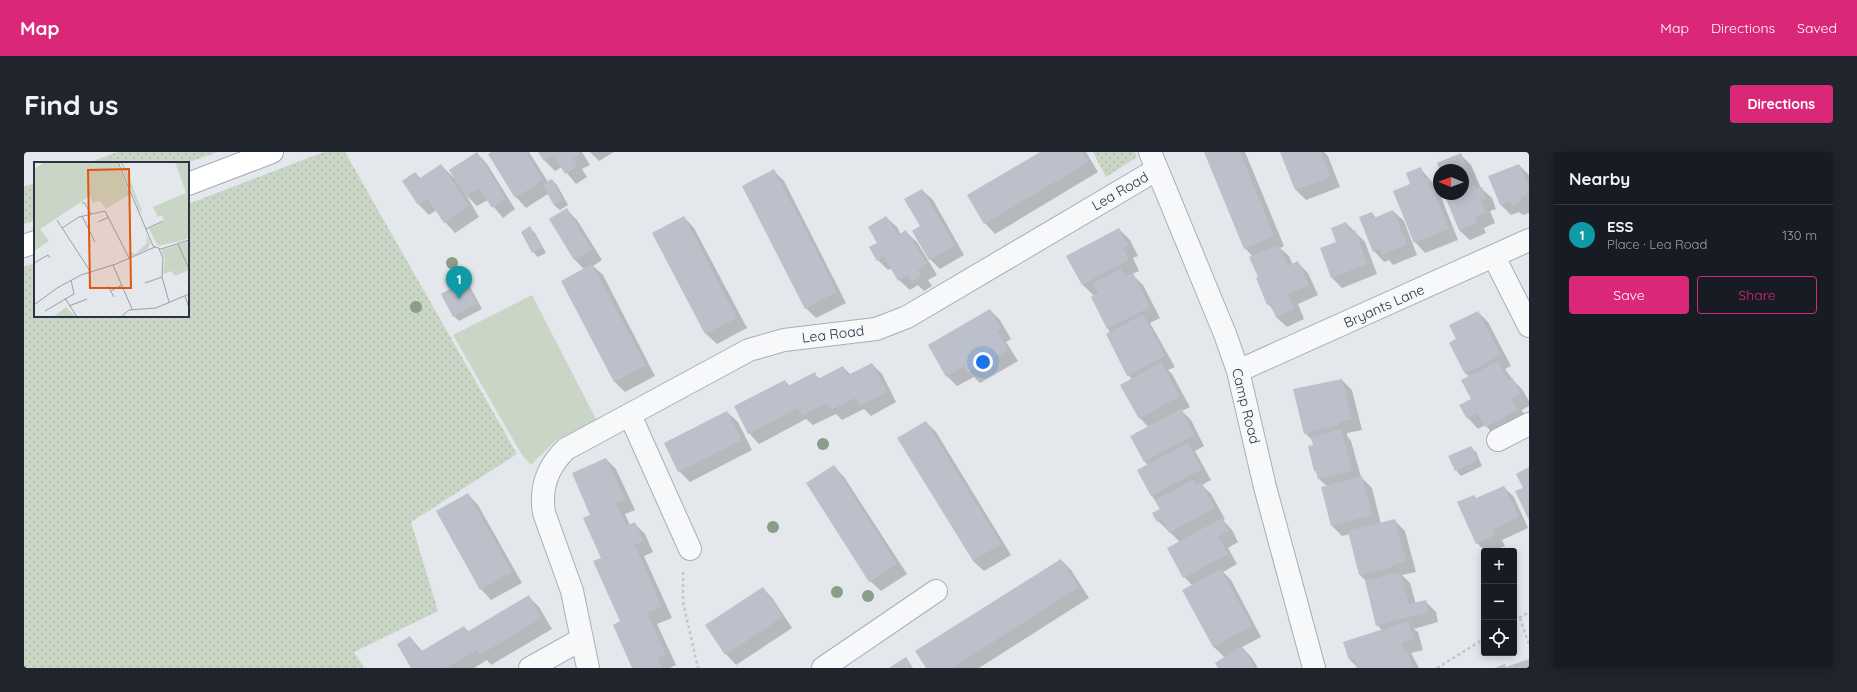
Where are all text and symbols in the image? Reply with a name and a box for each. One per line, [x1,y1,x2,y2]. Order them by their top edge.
text: Map [20,16,59,40]
text: Map [1660,19,1689,37]
text: Directions [1711,19,1775,37]
text: Saved [1797,19,1837,37]
button: Directions [1730,85,1833,123]
text: Find us [24,87,118,122]
inset map [34,162,189,317]
north arrow [1433,164,1469,200]
street label: Lea Road [1088,168,1152,214]
text: Nearby [1569,168,1630,189]
text: ESS [1607,217,1634,236]
text: 1 [1579,227,1585,243]
text: 130 m [1782,227,1817,243]
text: Place · Lea Road [1607,236,1707,252]
pin: 1 [446,266,472,299]
button: Save [1569,276,1689,314]
button: Share [1697,276,1817,314]
street label: Bryants Lane [1341,280,1427,332]
street label: Lea Road [801,321,865,347]
your location [973,352,993,372]
street label: Camp Road [1228,366,1264,446]
map controls [1481,548,1517,656]
button: + [1481,548,1517,584]
button: − [1481,584,1517,620]
button: locate [1481,620,1517,656]

